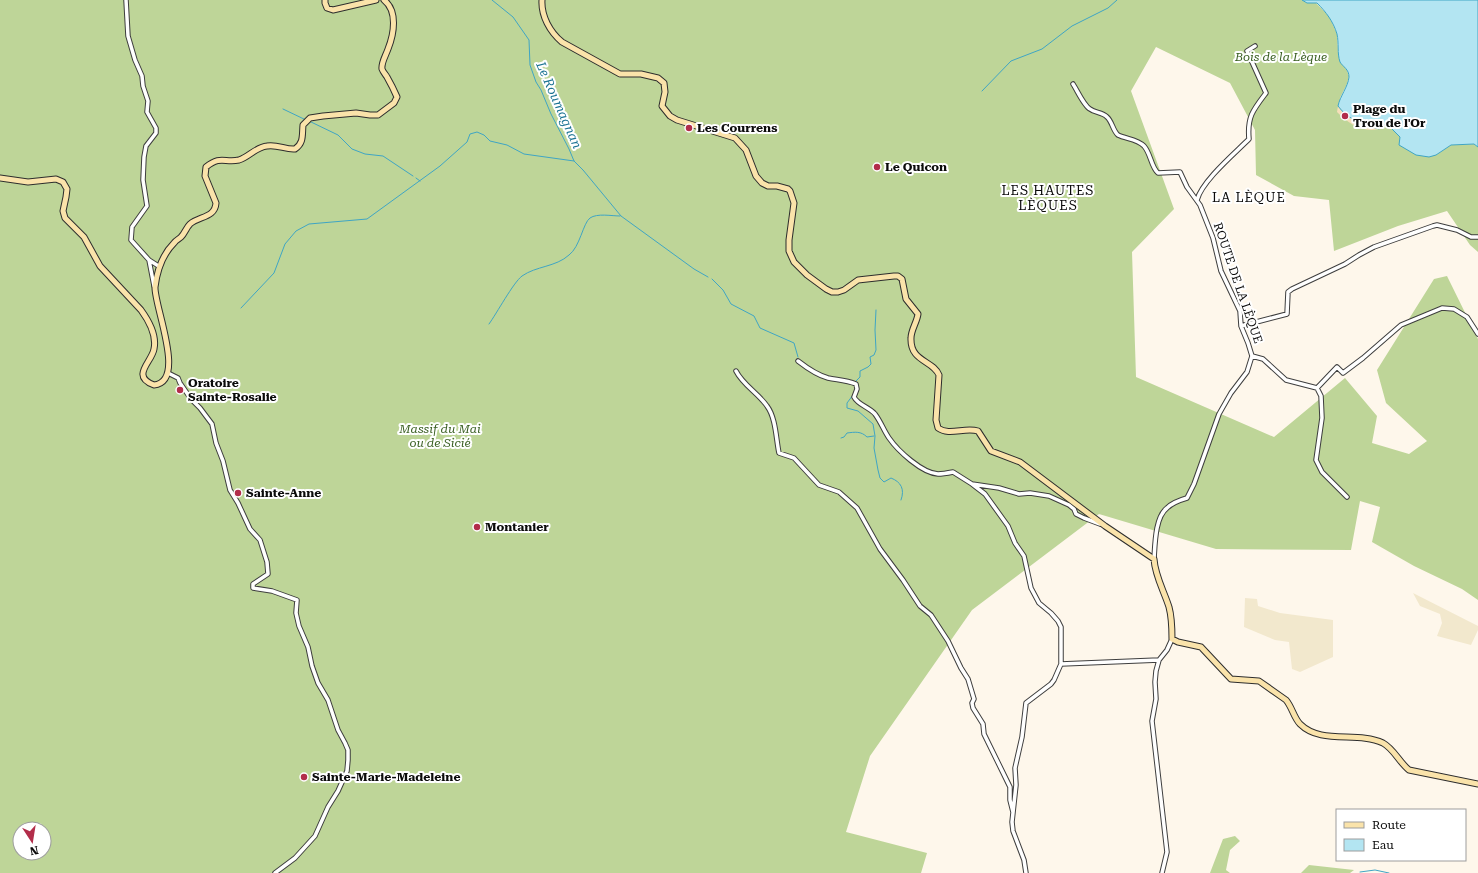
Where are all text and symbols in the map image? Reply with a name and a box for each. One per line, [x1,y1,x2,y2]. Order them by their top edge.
park label: Bois de la Lèque [1234,50,1327,64]
water label: Le Roumagnan [533,58,585,151]
place label: Plage du Trou de l'Or [1353,102,1426,130]
marker: Plage du Trou de l'Or [1340,111,1350,121]
place label: Les Courrens [697,121,777,135]
marker: Les Courrens [684,123,694,133]
place label: Le Quicon [885,160,947,174]
marker: Le Quicon [872,162,882,172]
district label: LES HAUTES LÈQUES [1002,183,1094,213]
district label: LA LÈQUE [1212,189,1286,205]
street label: ROUTE DE LA LÈQUE [1211,221,1265,345]
place label: Oratoire Sainte-Rosalie [188,376,277,404]
marker: Oratoire Sainte-Rosalie [175,385,185,395]
park label: Massif du Mai ou de Sicié [398,422,481,450]
place label: Sainte-Anne [246,486,321,500]
marker: Sainte-Anne [233,488,243,498]
place label: Montanier [485,520,549,534]
marker: Montanier [472,522,482,532]
place label: Sainte-Marie-Madeleine [312,770,460,784]
marker: Sainte-Marie-Madeleine [299,772,309,782]
legend [1336,809,1466,861]
text: Route [1372,818,1406,832]
north arrow [12,821,52,861]
text: Eau [1372,838,1394,852]
text: N [28,843,39,858]

